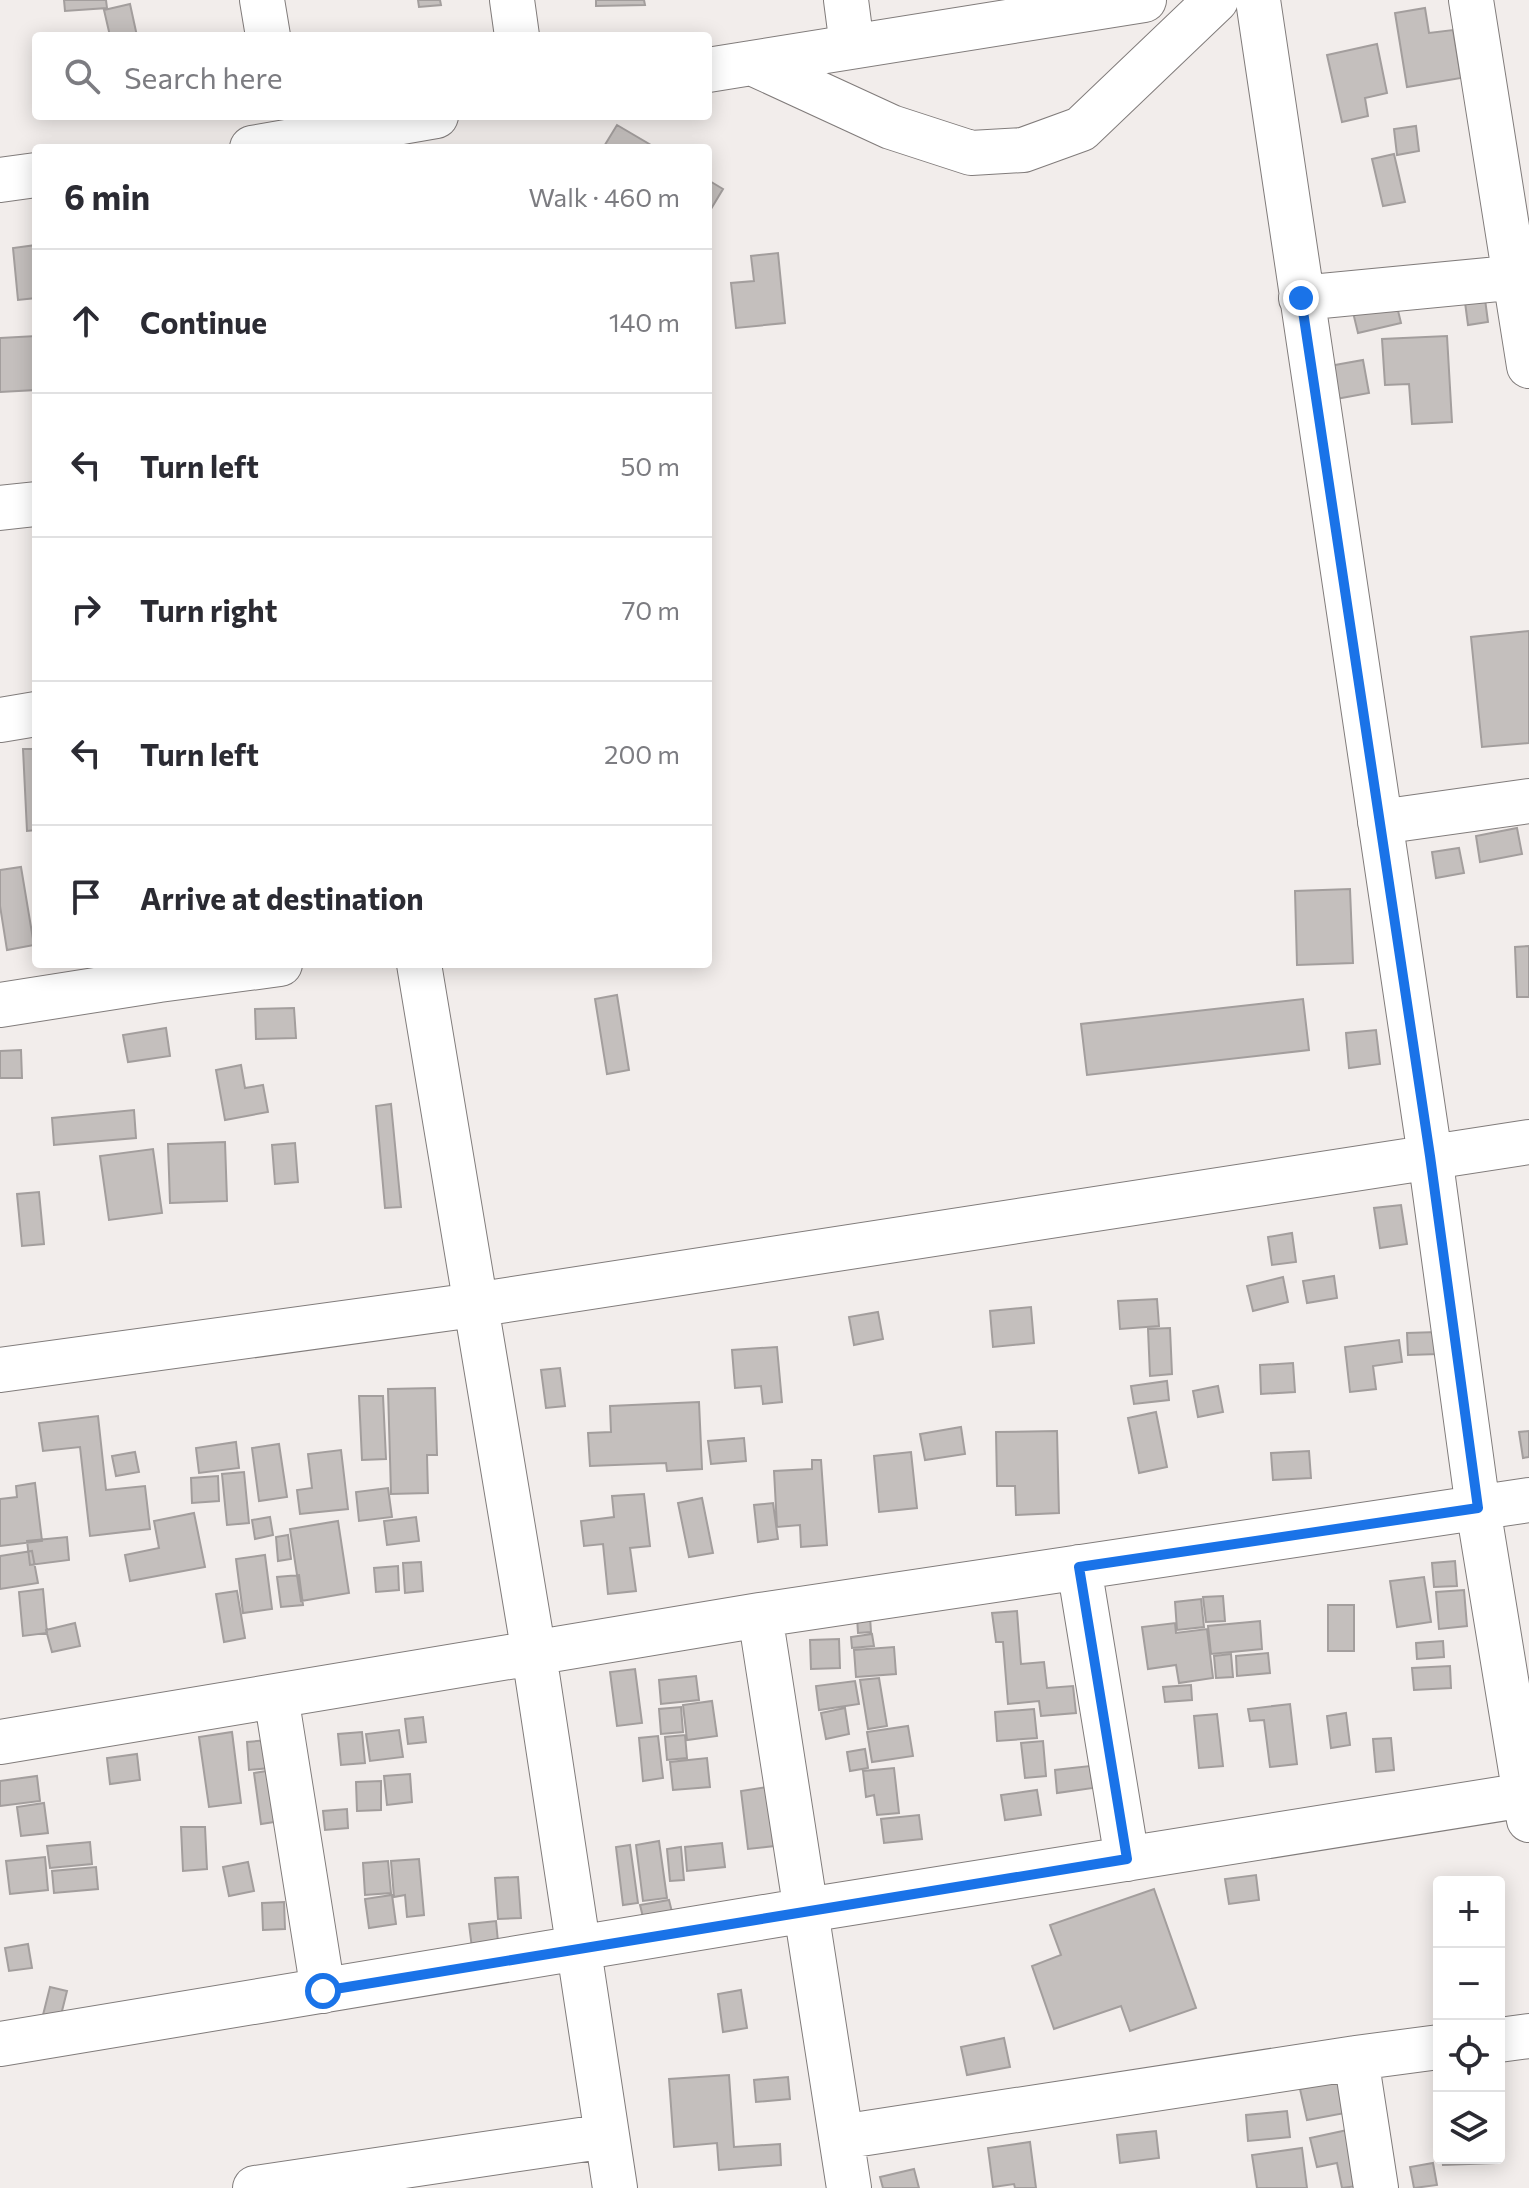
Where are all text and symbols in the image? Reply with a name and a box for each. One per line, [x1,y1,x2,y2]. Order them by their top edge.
search box [32,32,712,120]
icon: search [60,54,104,98]
text: Search here [124,58,283,95]
text: 6 min [64,175,150,217]
text: Walk · 460 m [528,181,680,212]
route end [1283,280,1319,316]
icon: ahead [64,299,108,343]
text: Continue [140,303,267,340]
text: 140 m [609,306,680,337]
icon: left [64,443,108,487]
text: Turn left [140,447,259,484]
text: 50 m [620,450,680,481]
icon: right [64,587,108,631]
text: Turn right [140,591,277,628]
text: 70 m [622,594,680,625]
icon: left [64,731,108,775]
text: Turn left [140,735,259,772]
text: 200 m [604,738,680,769]
icon: arrive [64,875,108,919]
text: Arrive at destination [140,879,424,916]
map controls [1433,1876,1505,2164]
button: + [1433,1876,1505,1948]
button: − [1433,1948,1505,2020]
route start [305,1973,341,2009]
button: locate [1433,2020,1505,2092]
button: layers [1433,2092,1505,2164]

